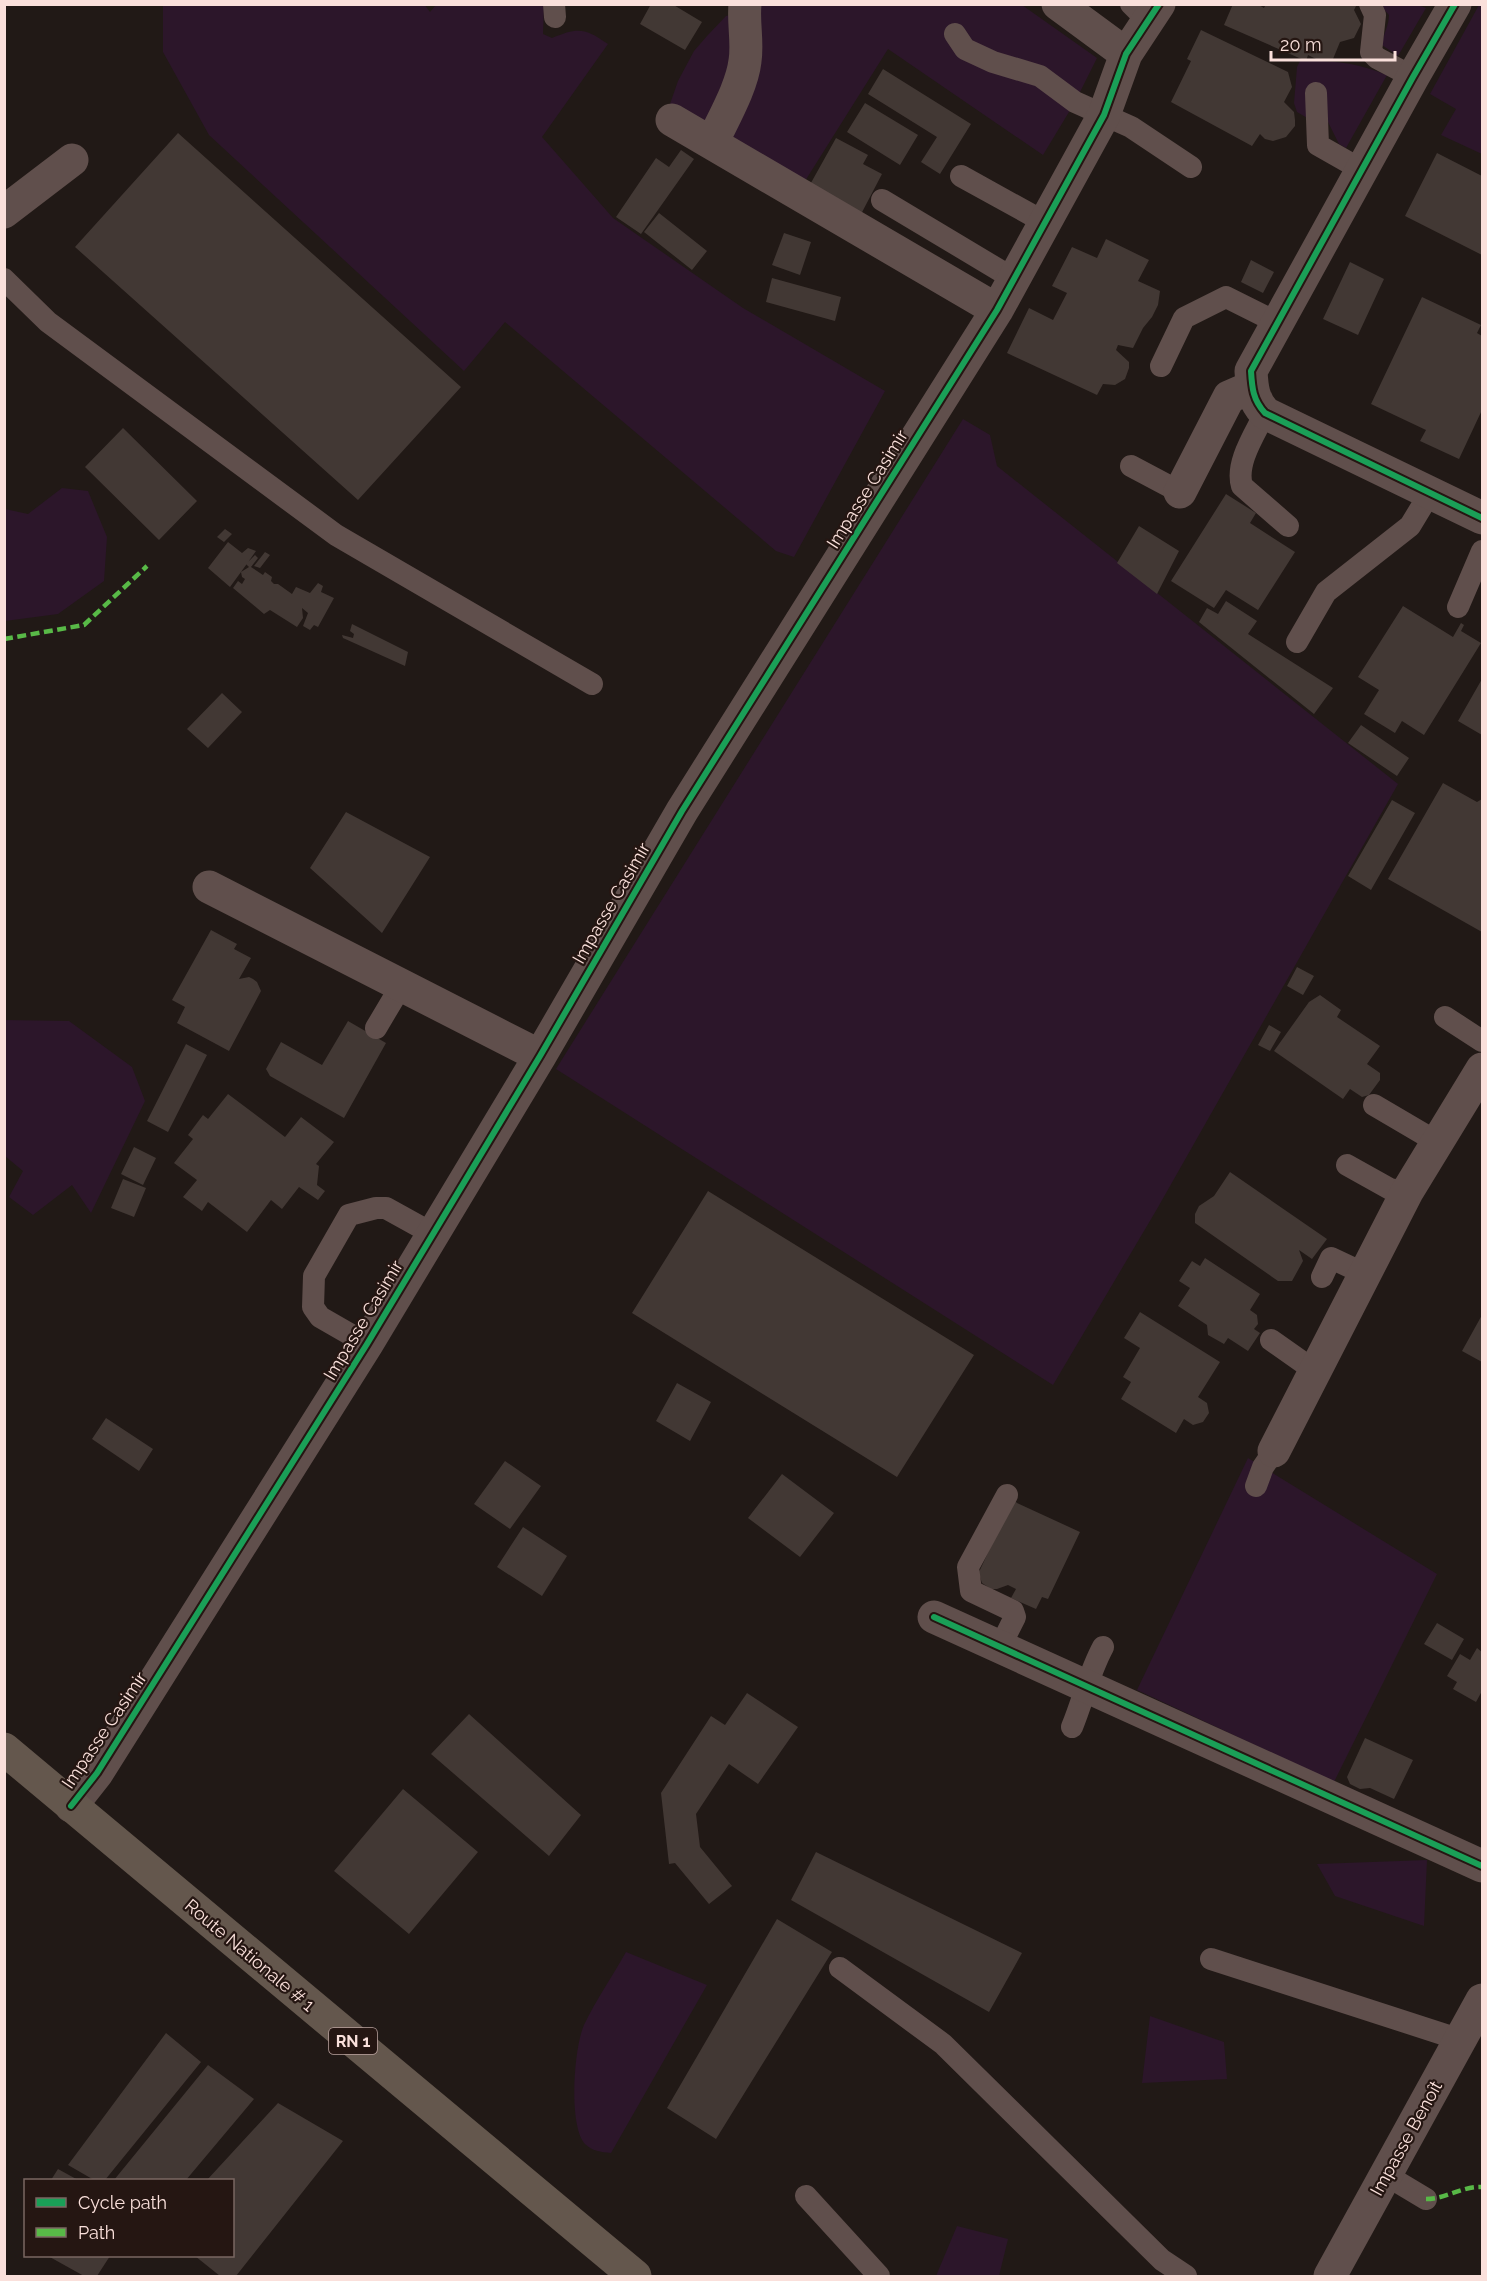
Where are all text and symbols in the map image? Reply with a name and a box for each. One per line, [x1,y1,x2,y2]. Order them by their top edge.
scale bar [1271,24,1396,62]
text: 20 m [1280,34,1322,55]
street label: Impasse Casimir [822,425,912,552]
street label: Impasse Casimir [568,838,654,967]
street label: Impasse Casimir [319,1256,407,1384]
street label: Impasse Casimir [57,1667,151,1792]
street label: Route Nationale # 1 [181,1895,319,2016]
road number: RN 1 [329,2028,377,2054]
street label: Impasse Benoît [1366,2077,1446,2199]
legend [24,2179,234,2257]
text: Cycle path [78,2192,167,2213]
text: Path [78,2222,115,2243]

